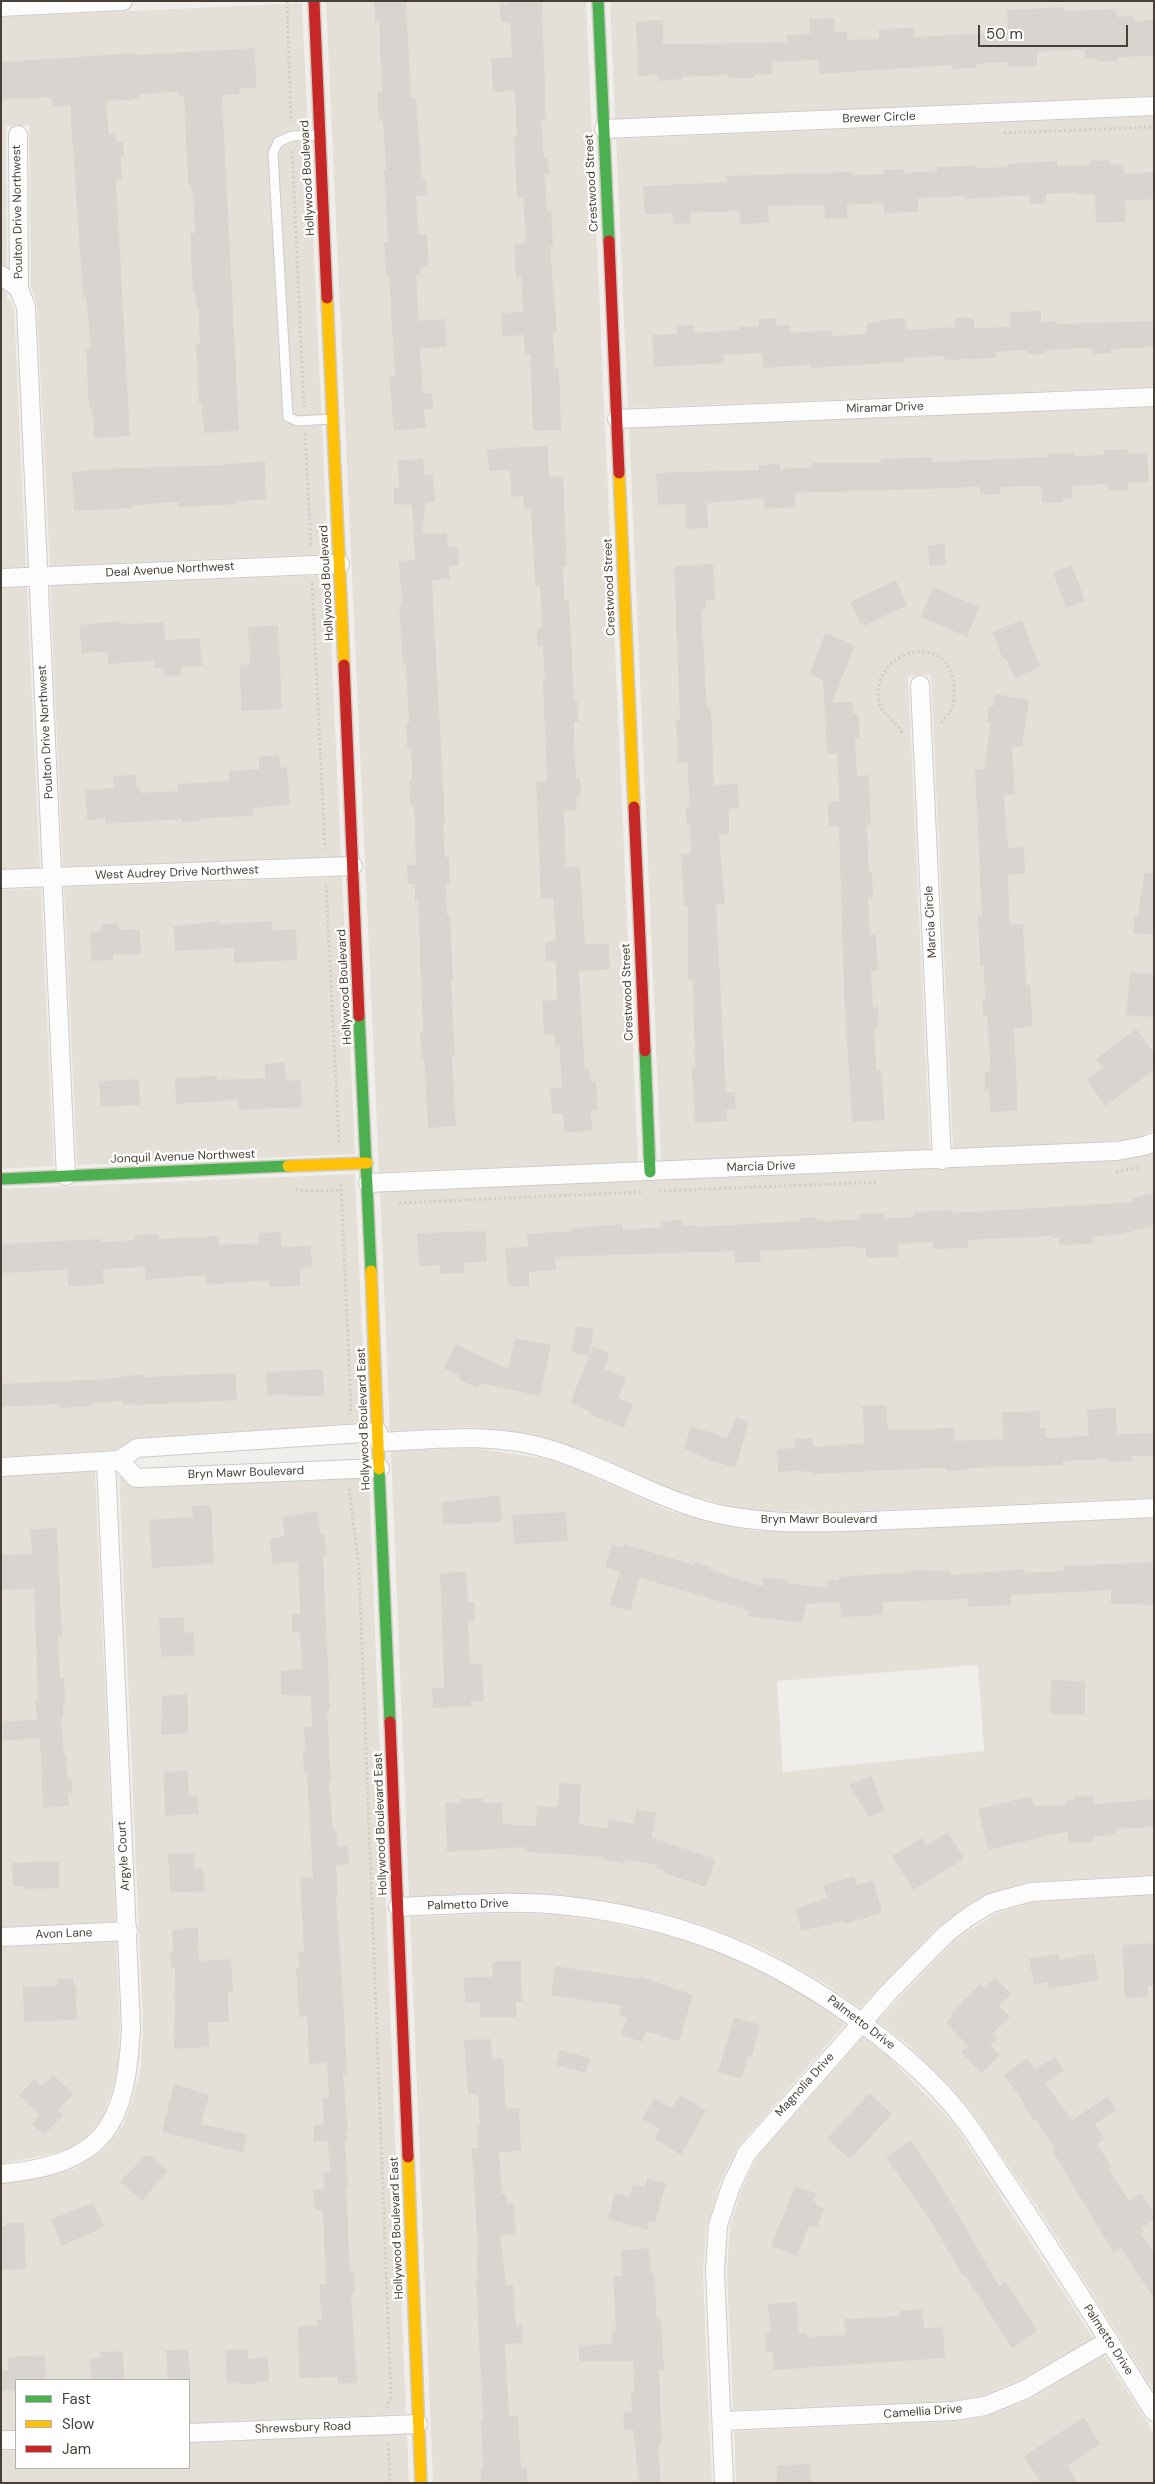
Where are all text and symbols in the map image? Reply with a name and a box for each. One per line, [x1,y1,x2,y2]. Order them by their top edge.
scale bar [980,15,1130,47]
text: 50 m [986,24,1023,44]
street label: Brewer Circle [842,110,916,126]
street label: Hollywood Boulevard [298,120,318,236]
street label: Crestwood Street [582,134,602,232]
street label: Poulton Drive Northwest [10,145,26,279]
street label: Miramar Drive [846,399,924,417]
street label: Hollywood Boulevard [317,525,337,641]
street label: Crestwood Street [601,538,619,636]
street label: Deal Avenue Northwest [105,559,235,581]
street label: Poulton Drive Northwest [35,665,57,799]
street label: West Audrey Drive Northwest [95,863,259,883]
street label: Marcia Circle [922,885,940,959]
street label: Hollywood Boulevard [335,929,355,1045]
street label: Crestwood Street [619,943,637,1041]
street label: Jonquil Avenue Northwest [110,1147,256,1167]
street label: Marcia Drive [726,1159,796,1175]
street label: Hollywood Boulevard East [354,1347,374,1491]
street label: Bryn Mawr Boulevard [188,1464,304,1482]
street label: Bryn Mawr Boulevard [761,1513,877,1527]
street label: Hollywood Boulevard East [371,1752,391,1896]
street label: Argyle Court [115,1821,133,1891]
street label: Palmetto Drive [427,1896,509,1914]
street label: Avon Lane [35,1926,93,1942]
street label: Palmetto Drive [824,1993,898,2053]
street label: Magnolia Drive [773,2050,837,2120]
street label: Hollywood Boulevard East [387,2156,407,2300]
street label: Palmetto Drive [1080,2302,1136,2378]
legend [15,2379,190,2469]
text: Fast [62,2389,91,2409]
street label: Camellia Drive [883,2402,963,2422]
text: Slow [62,2414,94,2434]
street label: Shrewsbury Road [255,2419,351,2437]
text: Jam [62,2439,91,2459]

